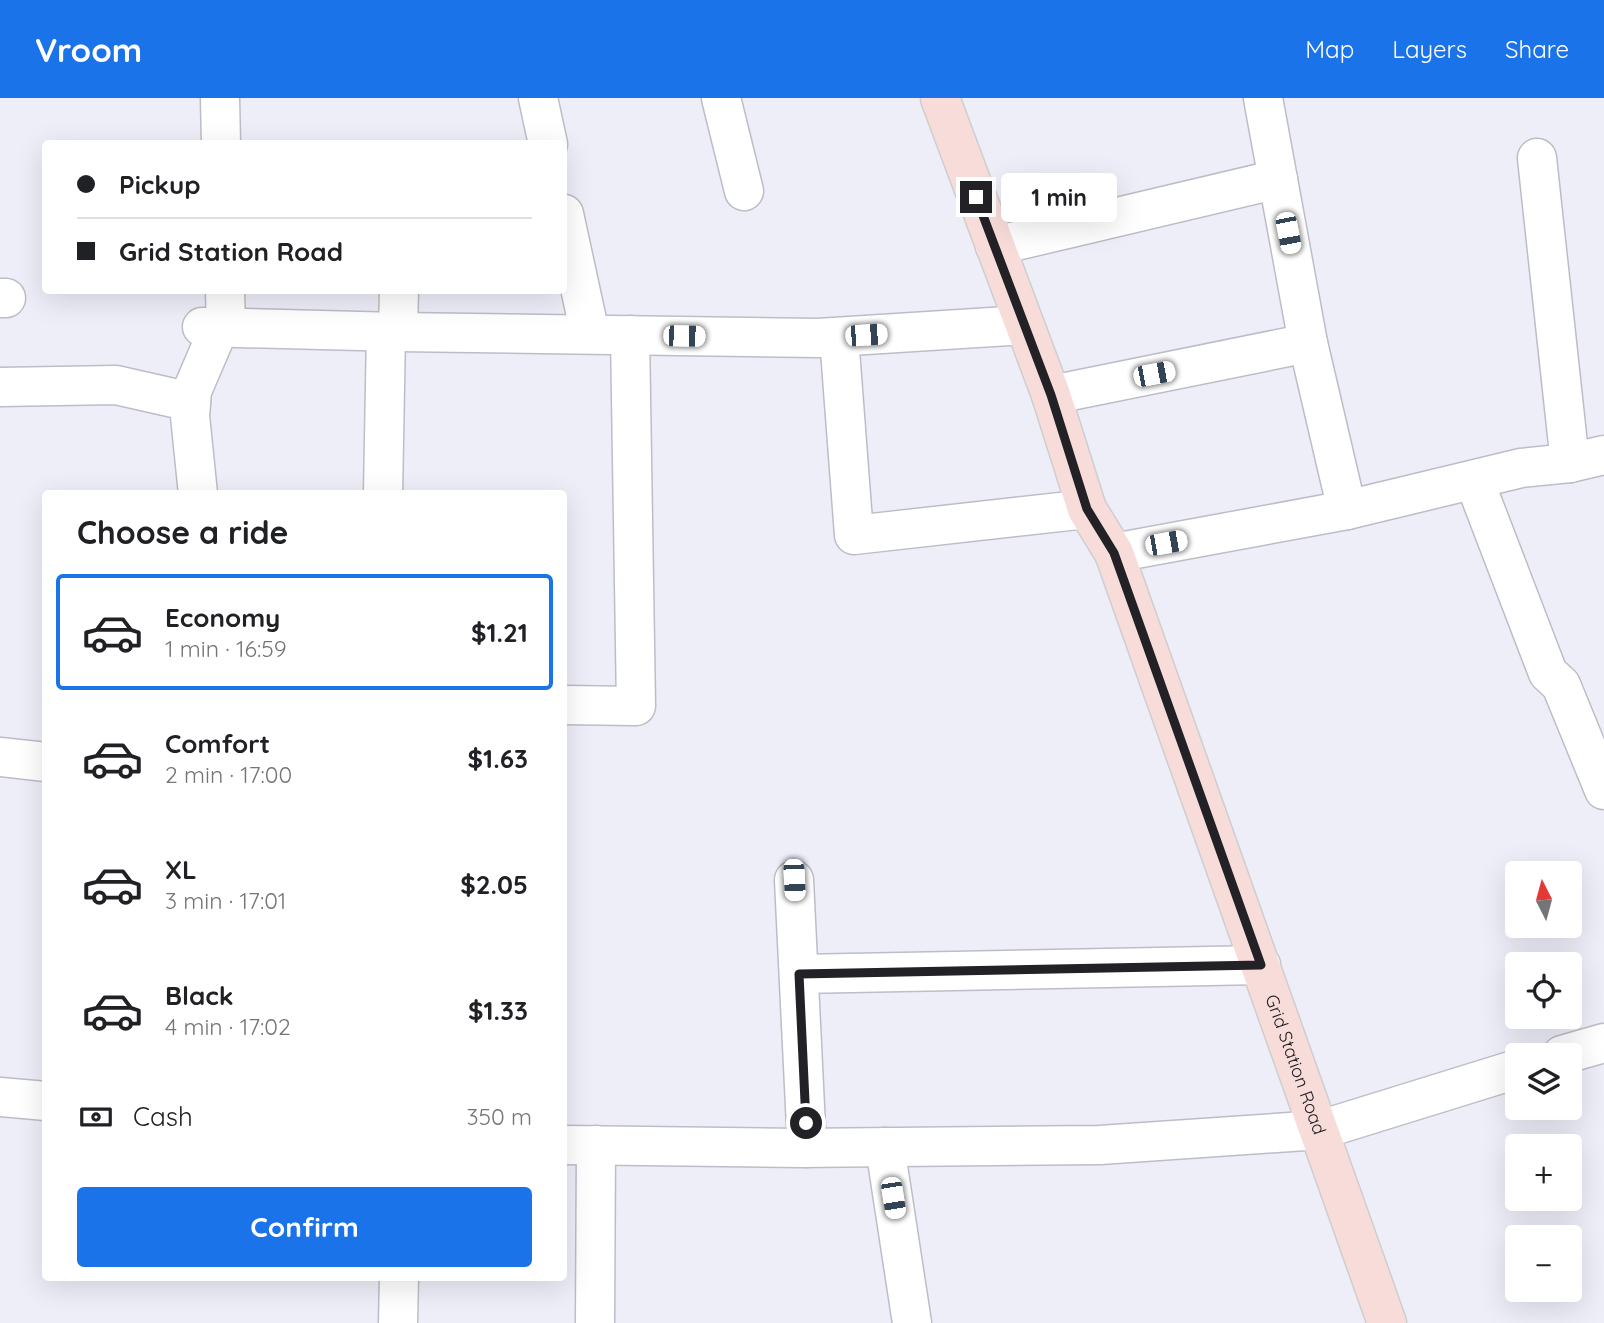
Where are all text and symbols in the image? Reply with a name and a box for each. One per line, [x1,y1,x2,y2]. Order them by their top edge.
text: Vroom [35,29,142,70]
text: Map [1305,34,1354,64]
text: Layers [1392,34,1467,64]
text: Share [1505,34,1569,64]
text: Pickup [119,168,201,201]
callout: 1 min [1000,172,1116,222]
route end [960,181,992,213]
text: 1 min [1031,183,1087,212]
car [1274,210,1303,256]
text: Grid Station Road [119,235,343,268]
car [845,323,888,347]
car [663,325,706,347]
car [1132,360,1177,388]
text: Choose a ride [77,512,289,552]
car [1144,529,1189,557]
icon: car [81,601,144,664]
text: Economy [165,601,280,634]
text: $1.21 [471,616,528,649]
text: 1 min · 16:59 [165,634,287,663]
icon: car [81,727,144,790]
text: Comfort [165,727,270,760]
text: $1.63 [468,742,528,775]
text: 2 min · 17:00 [165,760,292,789]
icon: car [81,853,144,916]
text: XL [165,853,197,886]
car [783,858,806,902]
north arrow [1505,861,1582,938]
map controls [1505,861,1582,1302]
text: $2.05 [460,868,528,901]
text: 3 min · 17:01 [165,886,286,915]
button: locate [1505,952,1582,1029]
icon: car [81,979,144,1042]
text: Black [165,979,234,1012]
street label: Grid Station Road [1260,991,1331,1138]
text: $1.33 [468,994,528,1027]
text: 4 min · 17:02 [165,1012,291,1041]
button: layers [1505,1043,1582,1120]
icon: cash [77,1098,115,1136]
text: Cash [133,1100,193,1133]
text: 350 m [466,1102,532,1131]
route start [790,1107,822,1139]
button: + [1505,1134,1582,1211]
car [880,1176,907,1220]
button: Confirm [77,1187,532,1267]
button: − [1505,1225,1582,1302]

